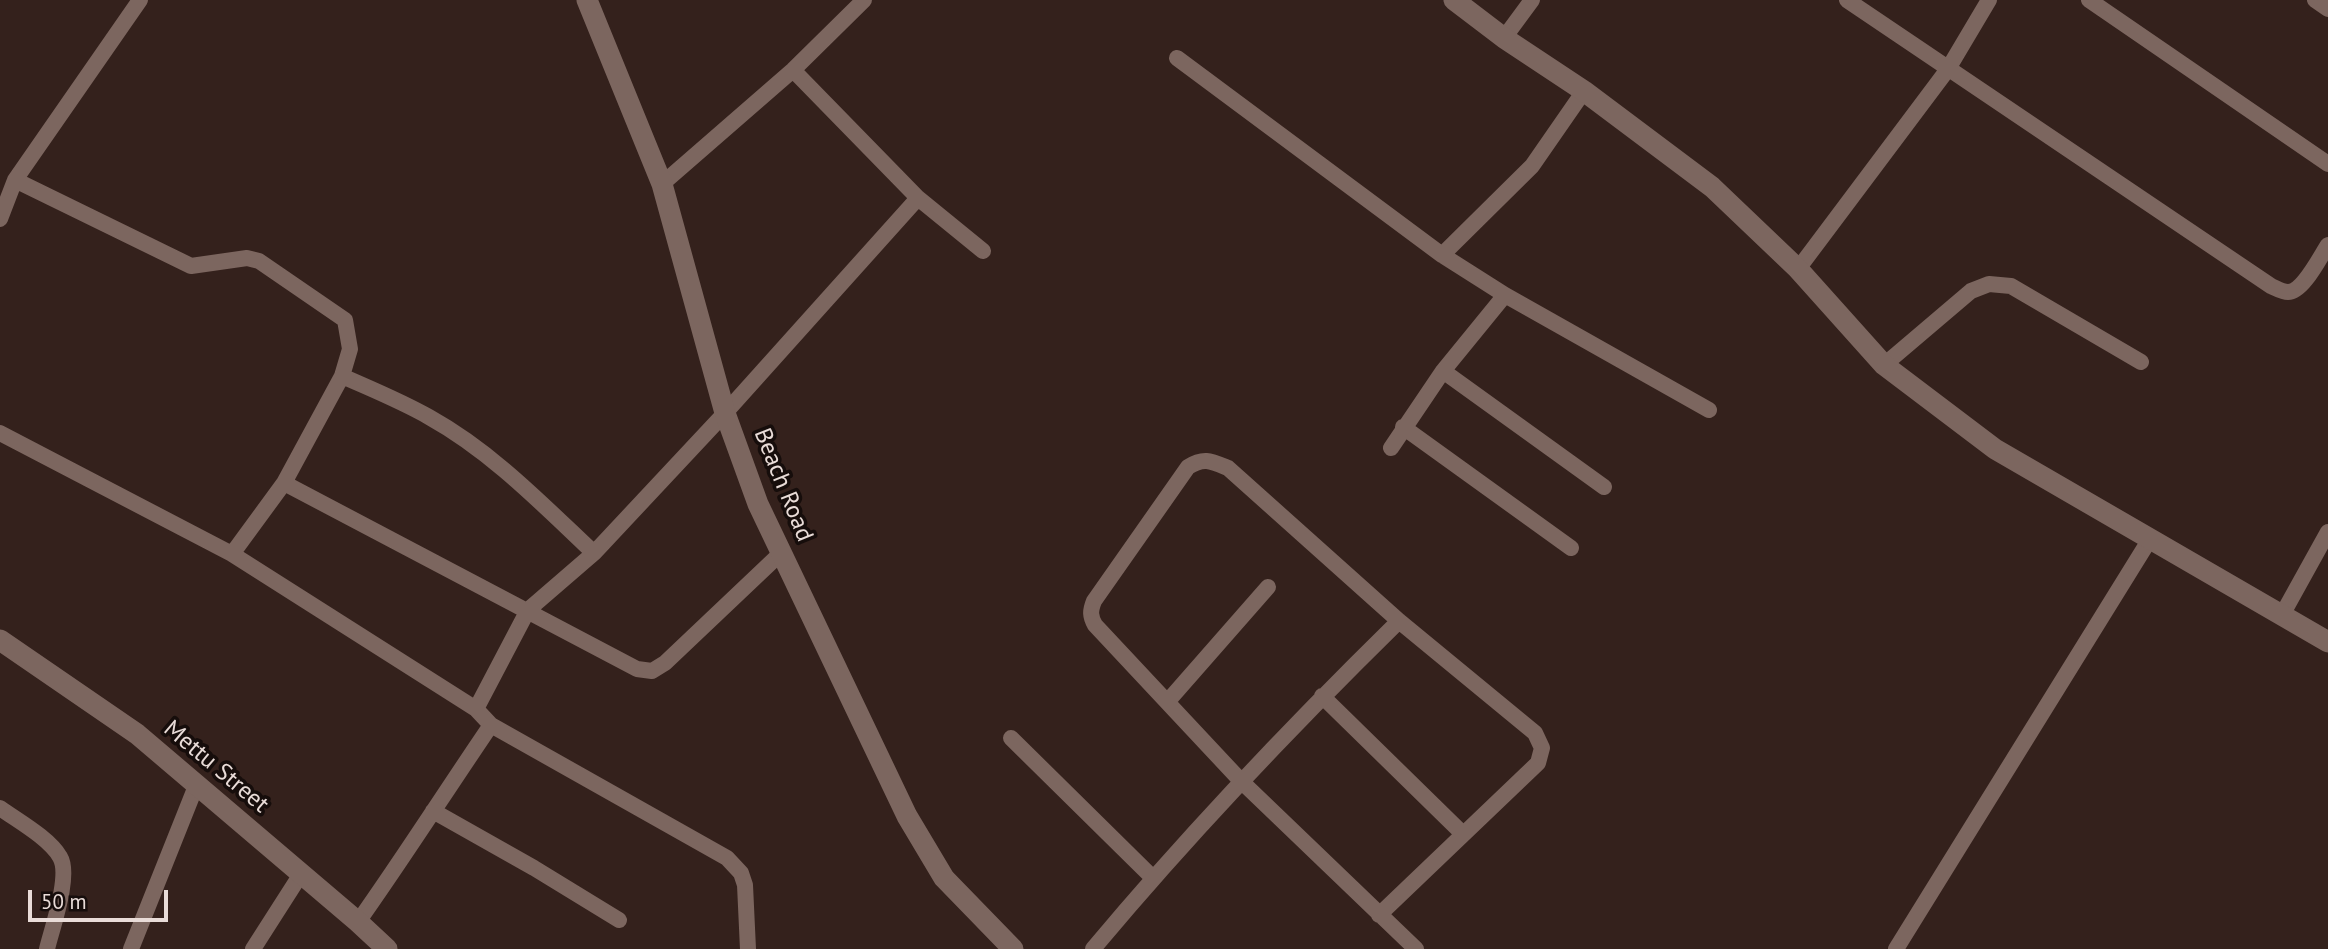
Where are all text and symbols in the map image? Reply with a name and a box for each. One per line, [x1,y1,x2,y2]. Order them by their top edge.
street label: Beach Road [747,424,819,546]
street label: Mettu Street [158,715,274,819]
scale bar [32,876,172,920]
text: 50 m [41,888,87,915]

